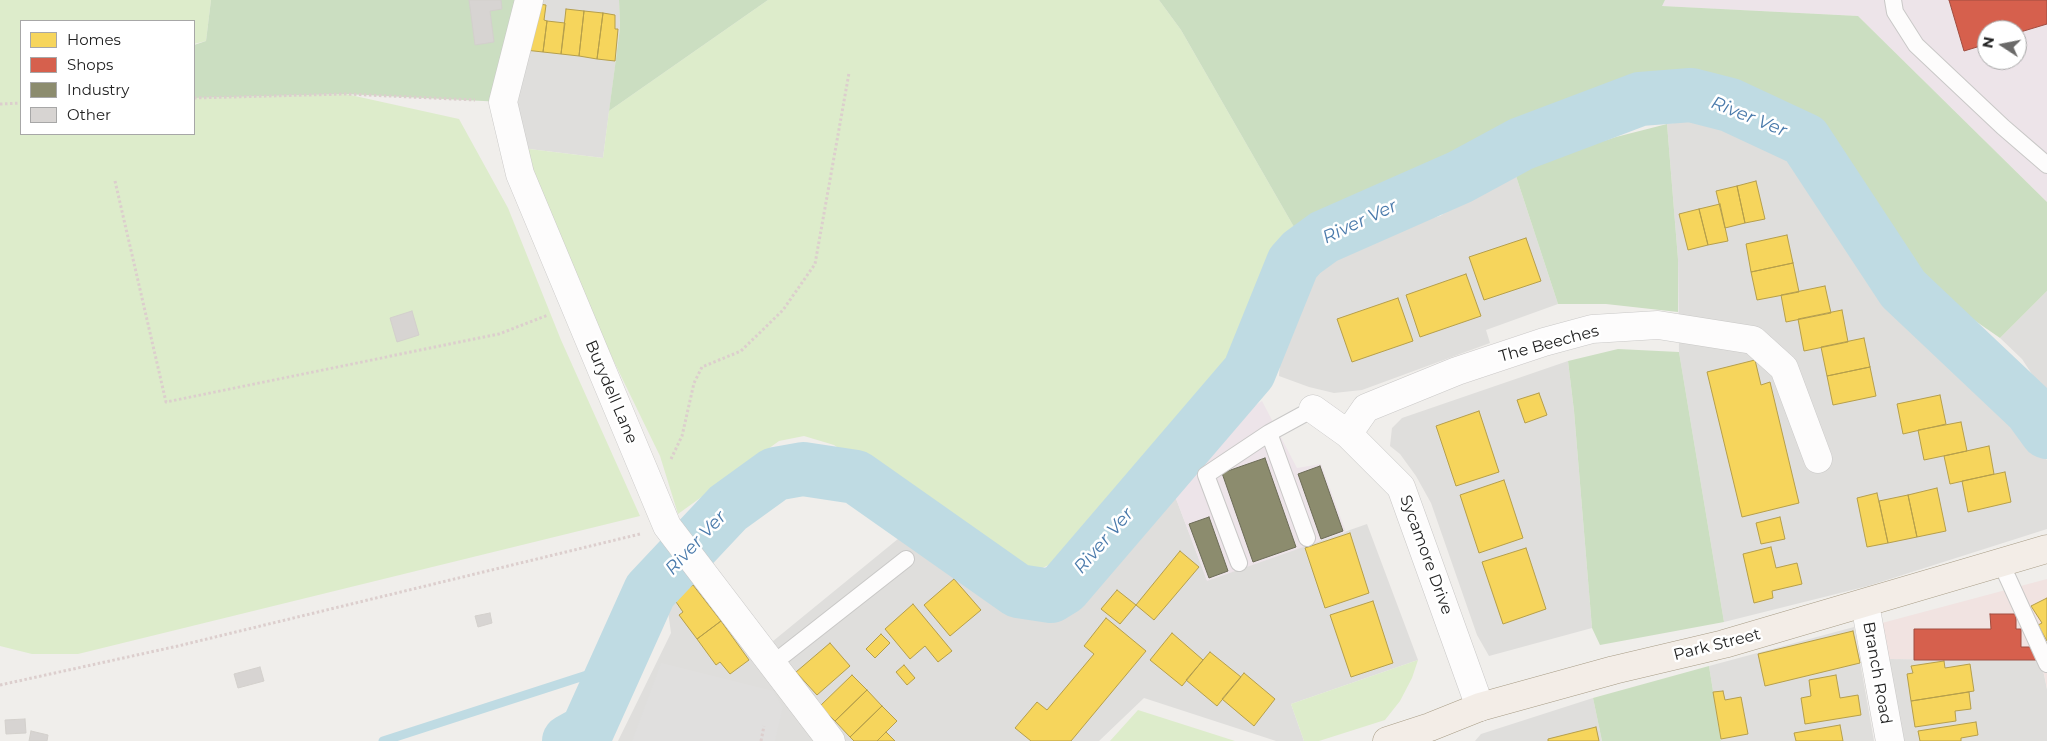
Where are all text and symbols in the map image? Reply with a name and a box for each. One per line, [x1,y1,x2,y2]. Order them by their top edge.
legend [20,20,195,135]
north arrow [1977,20,2027,70]
text: Homes [67,30,121,49]
text: N [1978,35,1998,50]
text: Shops [67,55,113,74]
text: Industry [67,80,129,99]
water label: River Ver [1708,92,1790,142]
text: Other [67,105,111,124]
water label: River Ver [1319,195,1401,249]
street label: The Beeches [1497,321,1601,367]
street label: Burydell Lane [581,338,641,446]
street label: Sycamore Drive [1395,493,1457,617]
water label: River Ver [1070,504,1138,578]
water label: River Ver [661,506,731,580]
street label: Branch Road [1859,620,1895,726]
street label: Park Street [1671,625,1763,665]

